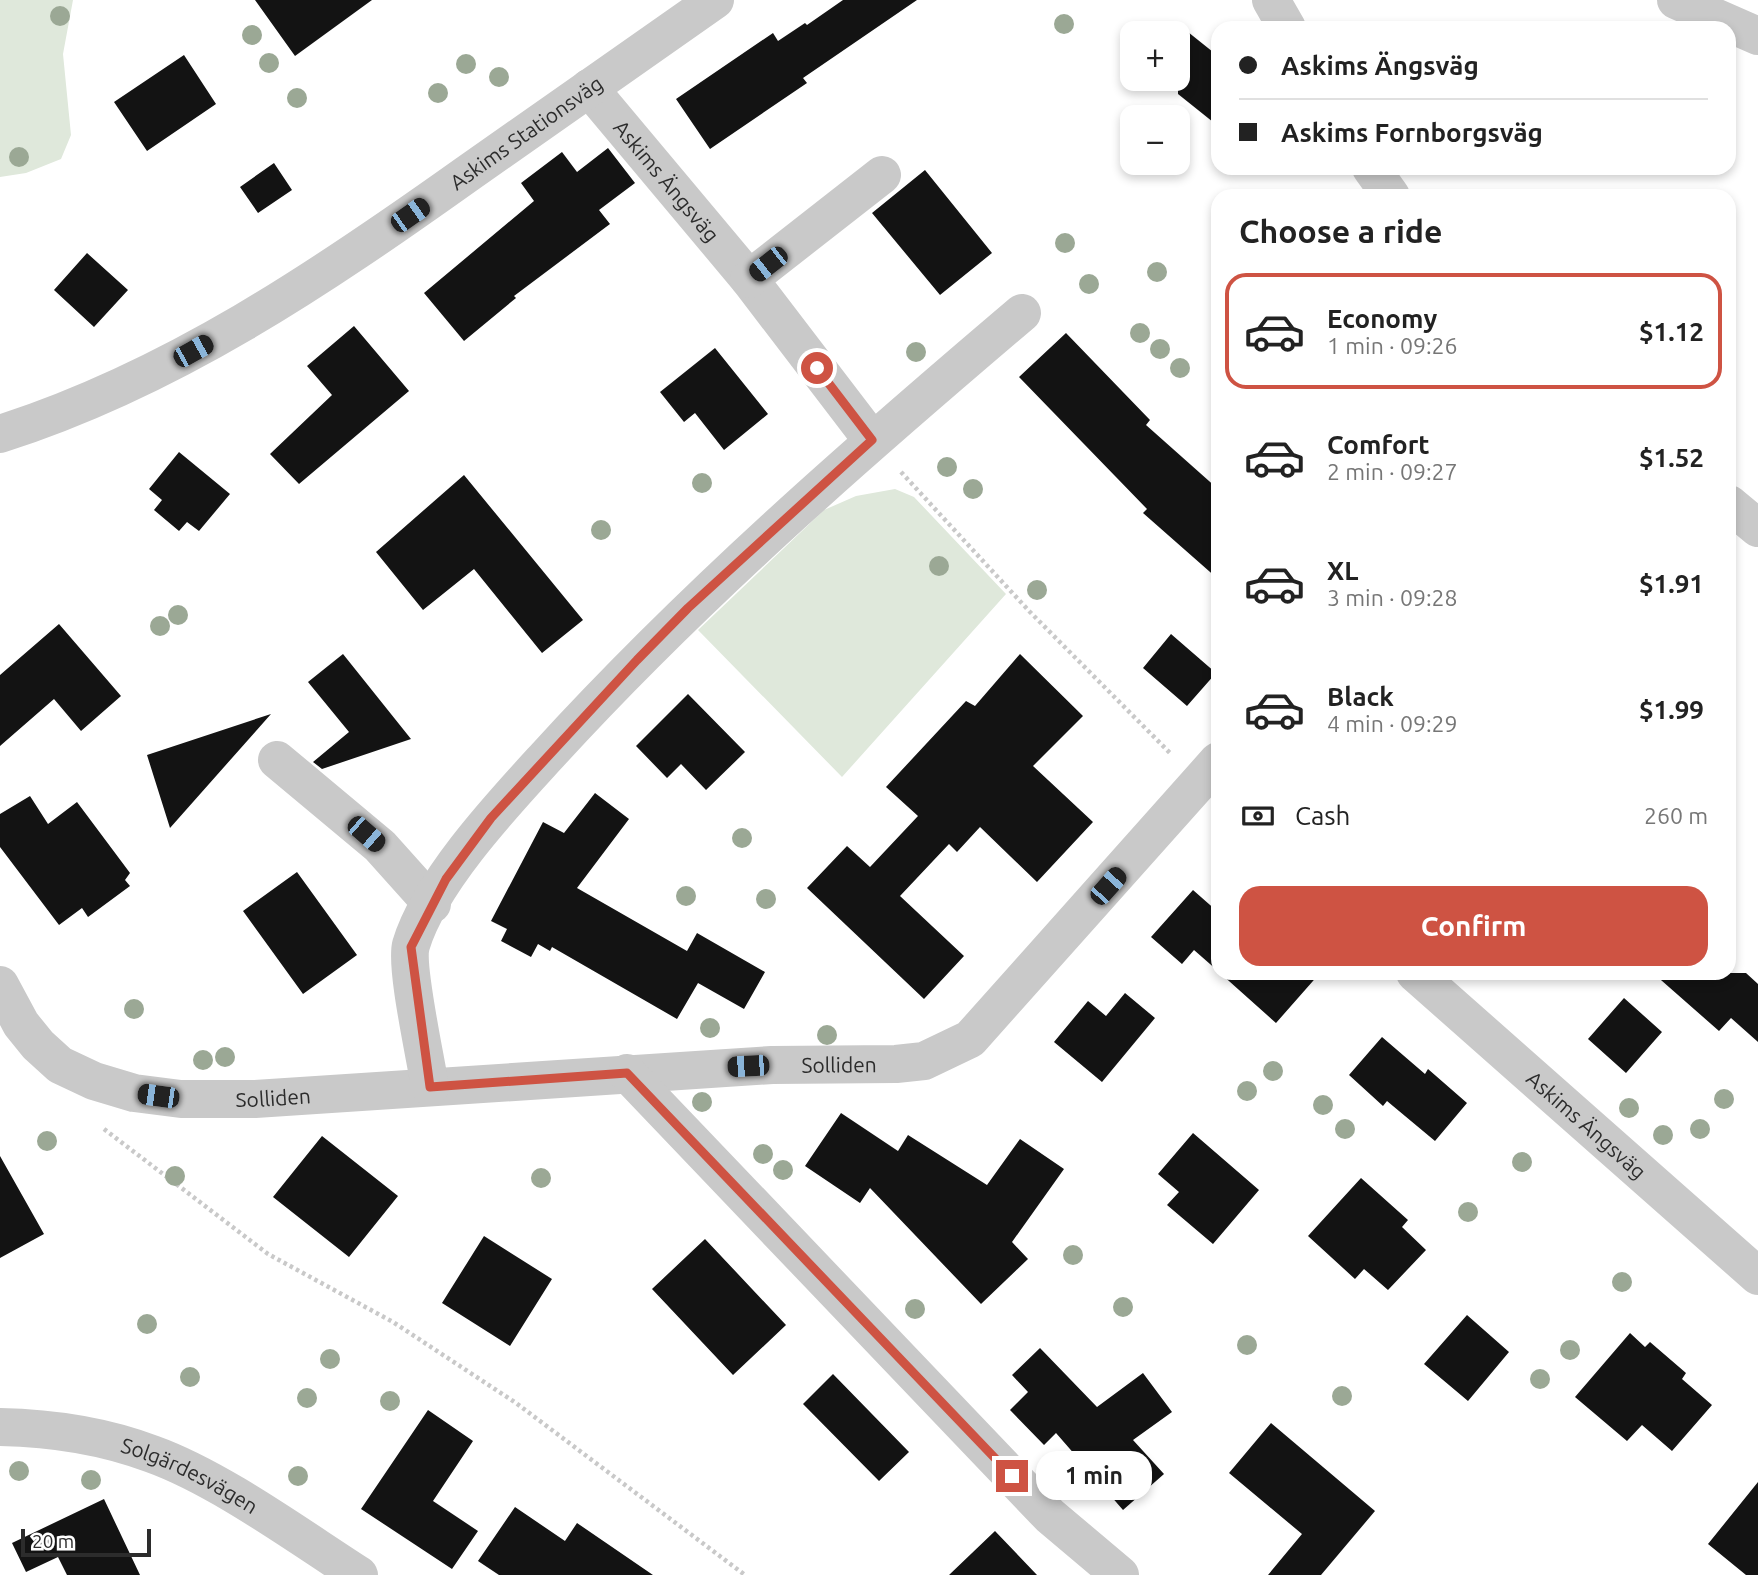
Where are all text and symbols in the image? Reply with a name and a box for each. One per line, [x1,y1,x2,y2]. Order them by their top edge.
map controls [1120,21,1190,175]
button: + [1120,21,1190,91]
text: Askims Ängsväg [1281,51,1479,80]
street label: Askims Stationsväg [445,71,607,194]
button: − [1120,105,1190,175]
street label: Askims Ängsväg [609,115,724,246]
text: Askims Fornborgsväg [1281,118,1543,147]
car [387,194,434,236]
text: Choose a ride [1239,213,1442,249]
car [745,243,792,285]
icon: car [1243,300,1306,363]
text: Economy [1327,304,1437,333]
text: $1.12 [1639,317,1704,346]
car [170,332,217,370]
text: 1 min · 09:26 [1327,333,1458,358]
route start [801,352,833,384]
icon: car [1243,426,1306,489]
text: Comfort [1327,430,1430,459]
text: $1.52 [1639,443,1704,472]
text: 2 min · 09:27 [1327,459,1458,484]
icon: car [1243,552,1306,615]
text: XL [1327,556,1358,585]
text: $1.91 [1639,569,1704,598]
text: 3 min · 09:28 [1327,585,1458,610]
icon: car [1243,678,1306,741]
text: Black [1327,682,1394,711]
text: $1.99 [1639,695,1704,724]
text: 4 min · 09:29 [1327,711,1458,736]
icon: cash [1239,797,1277,835]
text: Cash [1295,801,1350,830]
text: 260 m [1644,803,1708,828]
car [344,812,389,856]
car [1087,863,1130,909]
button: Confirm [1239,886,1708,966]
street label: Solliden [801,1052,877,1077]
car [727,1054,770,1078]
street label: Askims Ängsväg [1522,1066,1651,1184]
car [136,1083,181,1109]
street label: Solliden [236,1083,312,1111]
street label: Solgärdesvägen [118,1433,263,1518]
callout: 1 min [1036,1452,1152,1500]
route end [996,1460,1028,1492]
text: 1 min [1065,1463,1123,1488]
scale bar [21,1526,150,1558]
text: 20 m [32,1530,74,1552]

